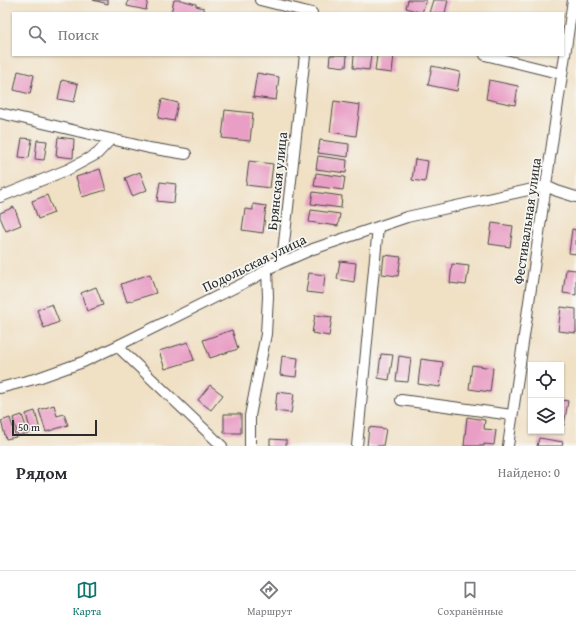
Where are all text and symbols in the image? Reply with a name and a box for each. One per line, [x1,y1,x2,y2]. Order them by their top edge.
search box [12,12,564,56]
icon: search [26,23,48,45]
text: Поиск [58,24,99,45]
street label: Брянская улица [262,130,292,231]
street label: Фестивальная улица [508,156,546,286]
street label: Подольская улица [199,229,310,297]
map controls [528,362,564,434]
button: locate [528,362,564,398]
button: layers [528,398,564,434]
scale bar [12,418,97,437]
text: 50 m [18,419,40,435]
text: Рядом [16,460,67,485]
text: Найдено: 0 [498,463,560,482]
tab: Карта [73,579,101,619]
tab: Маршрут [247,579,292,619]
tab: Сохранённые [438,579,503,619]

